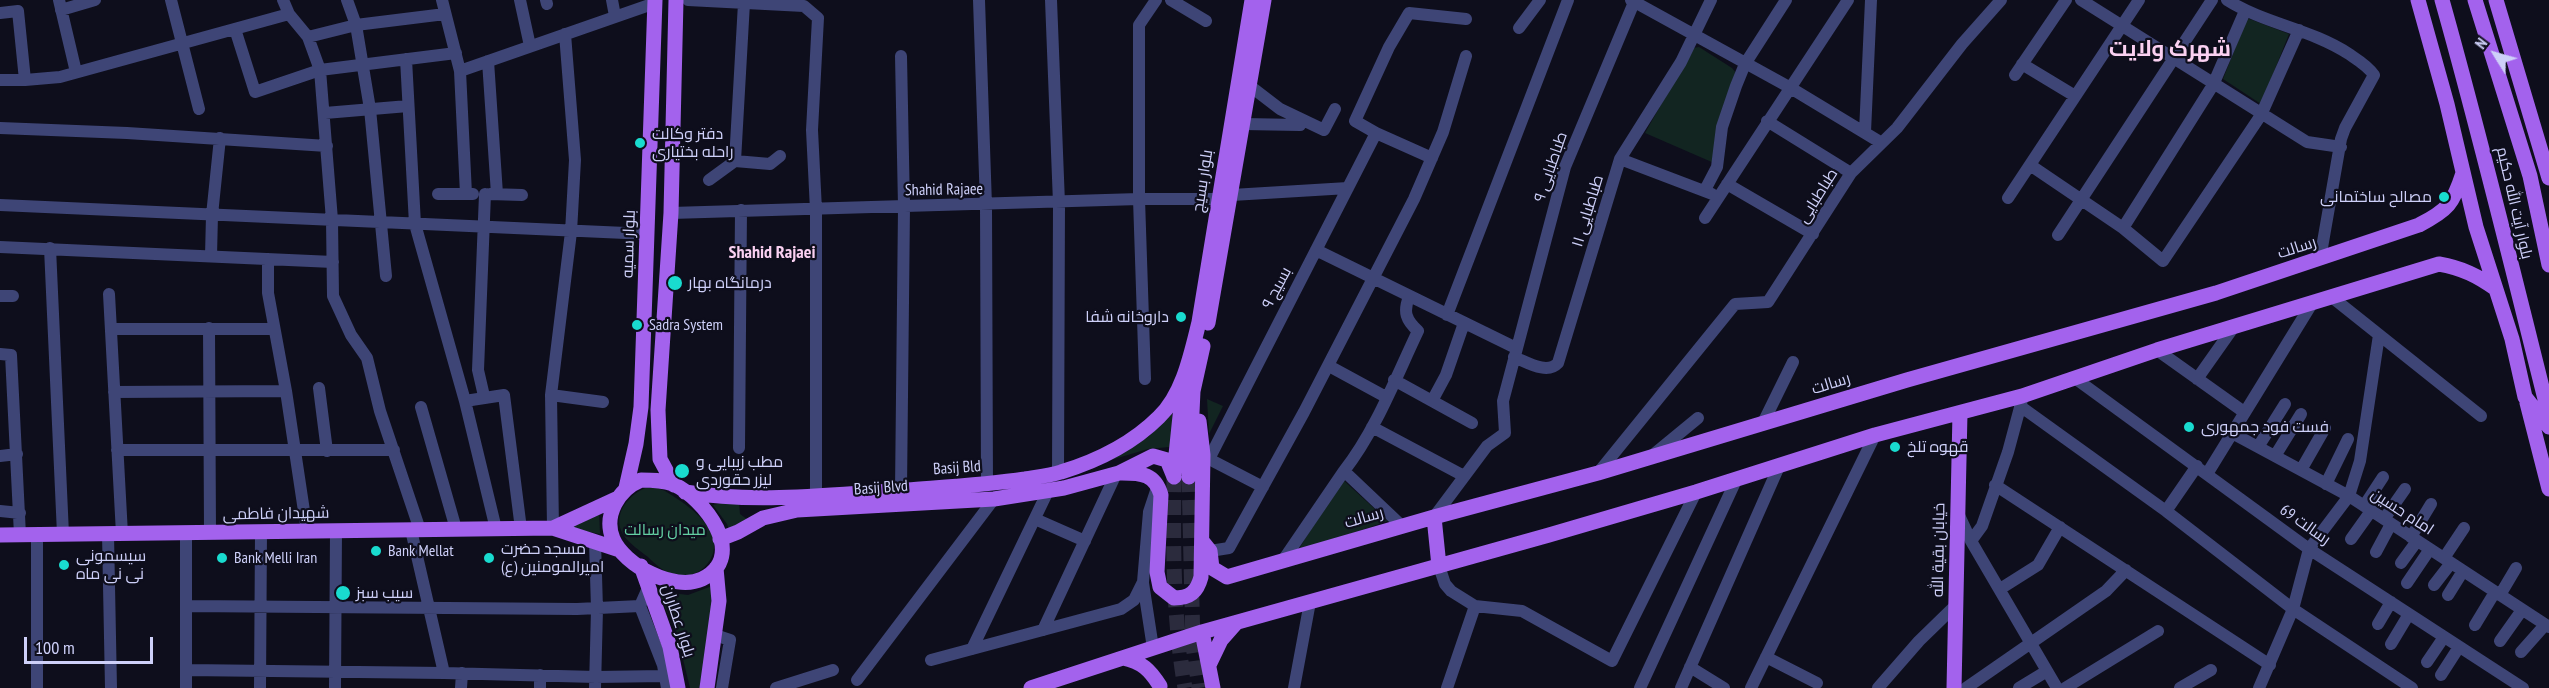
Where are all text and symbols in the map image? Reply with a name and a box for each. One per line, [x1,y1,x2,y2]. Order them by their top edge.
north arrow [2465,24,2525,84]
text: N [2470,34,2491,53]
district label: شهرک ولایت [2109,37,2231,63]
place label: دفتر وکالت راحله بختیاری [652,124,734,162]
street label: طباطبایی ۹ [1530,129,1572,205]
marker: دفتر وکالت راحله بختیاری [633,136,647,150]
street label: بلوار آیت الله حکیم [2492,145,2536,261]
street label: بلوار بسیج [1189,148,1217,214]
street label: طباطبایی [1794,165,1842,227]
street label: طباطبایی ۱۱ [1568,173,1608,249]
street label: Shahid Rajaee [905,180,983,200]
place label: مصالح ساختمانی [2320,187,2432,207]
marker: مصالح ساختمانی [2437,190,2451,204]
street label: بلوار سمیه [618,210,640,278]
street label: رسالت [2275,233,2319,263]
district label: Shahid Rajaei [729,242,815,264]
street label: بسیج ۹ [1258,264,1296,312]
place label: درمانگاه بهار [688,273,772,293]
marker: درمانگاه بهار [666,274,684,292]
place label: داروخانه شفا [1085,307,1169,327]
marker: داروخانه شفا [1174,310,1188,324]
place label: Sadra System [649,315,723,335]
marker: Sadra System [630,318,644,332]
street label: رسالت [1809,369,1853,399]
place label: فست فود جمهوری [2201,417,2329,437]
marker: فست فود جمهوری [2182,420,2196,434]
place label: قهوه تلخ [1907,437,1968,457]
marker: قهوه تلخ [1888,440,1902,454]
place label: مطب زیبایی و لیزر حقوردی [696,452,783,490]
street label: Basij Bld [932,457,982,479]
marker: مطب زیبایی و لیزر حقوردی [673,462,691,480]
street label: Basij Blvd [853,477,909,499]
street label: امام حسین [2367,485,2437,539]
street label: رسالت 69 [2276,501,2334,549]
street label: شهیدان فاطمی [223,503,329,525]
street label: رسالت [1342,503,1386,533]
street label: خیابان بقیة الله [1929,503,1949,597]
park label: میدان رسالت [624,520,706,540]
place label: مسجد حضرت امیرالمومنین (ع) [501,539,604,577]
place label: Bank Mellat [388,541,454,561]
marker: Bank Mellat [369,544,383,558]
place label: سیسمونی نی نی ماه [76,546,146,584]
place label: Bank Melli Iran [234,548,317,568]
marker: Bank Melli Iran [215,551,229,565]
marker: مسجد حضرت امیرالمومنین (ع) [482,551,496,565]
marker: سیسمونی نی نی ماه [57,558,71,572]
street label: بلوار عطاران [657,582,699,660]
place label: سیب سبز [356,583,413,603]
marker: سیب سبز [334,584,352,602]
scale bar [27,625,156,663]
text: 100 m [35,636,75,659]

